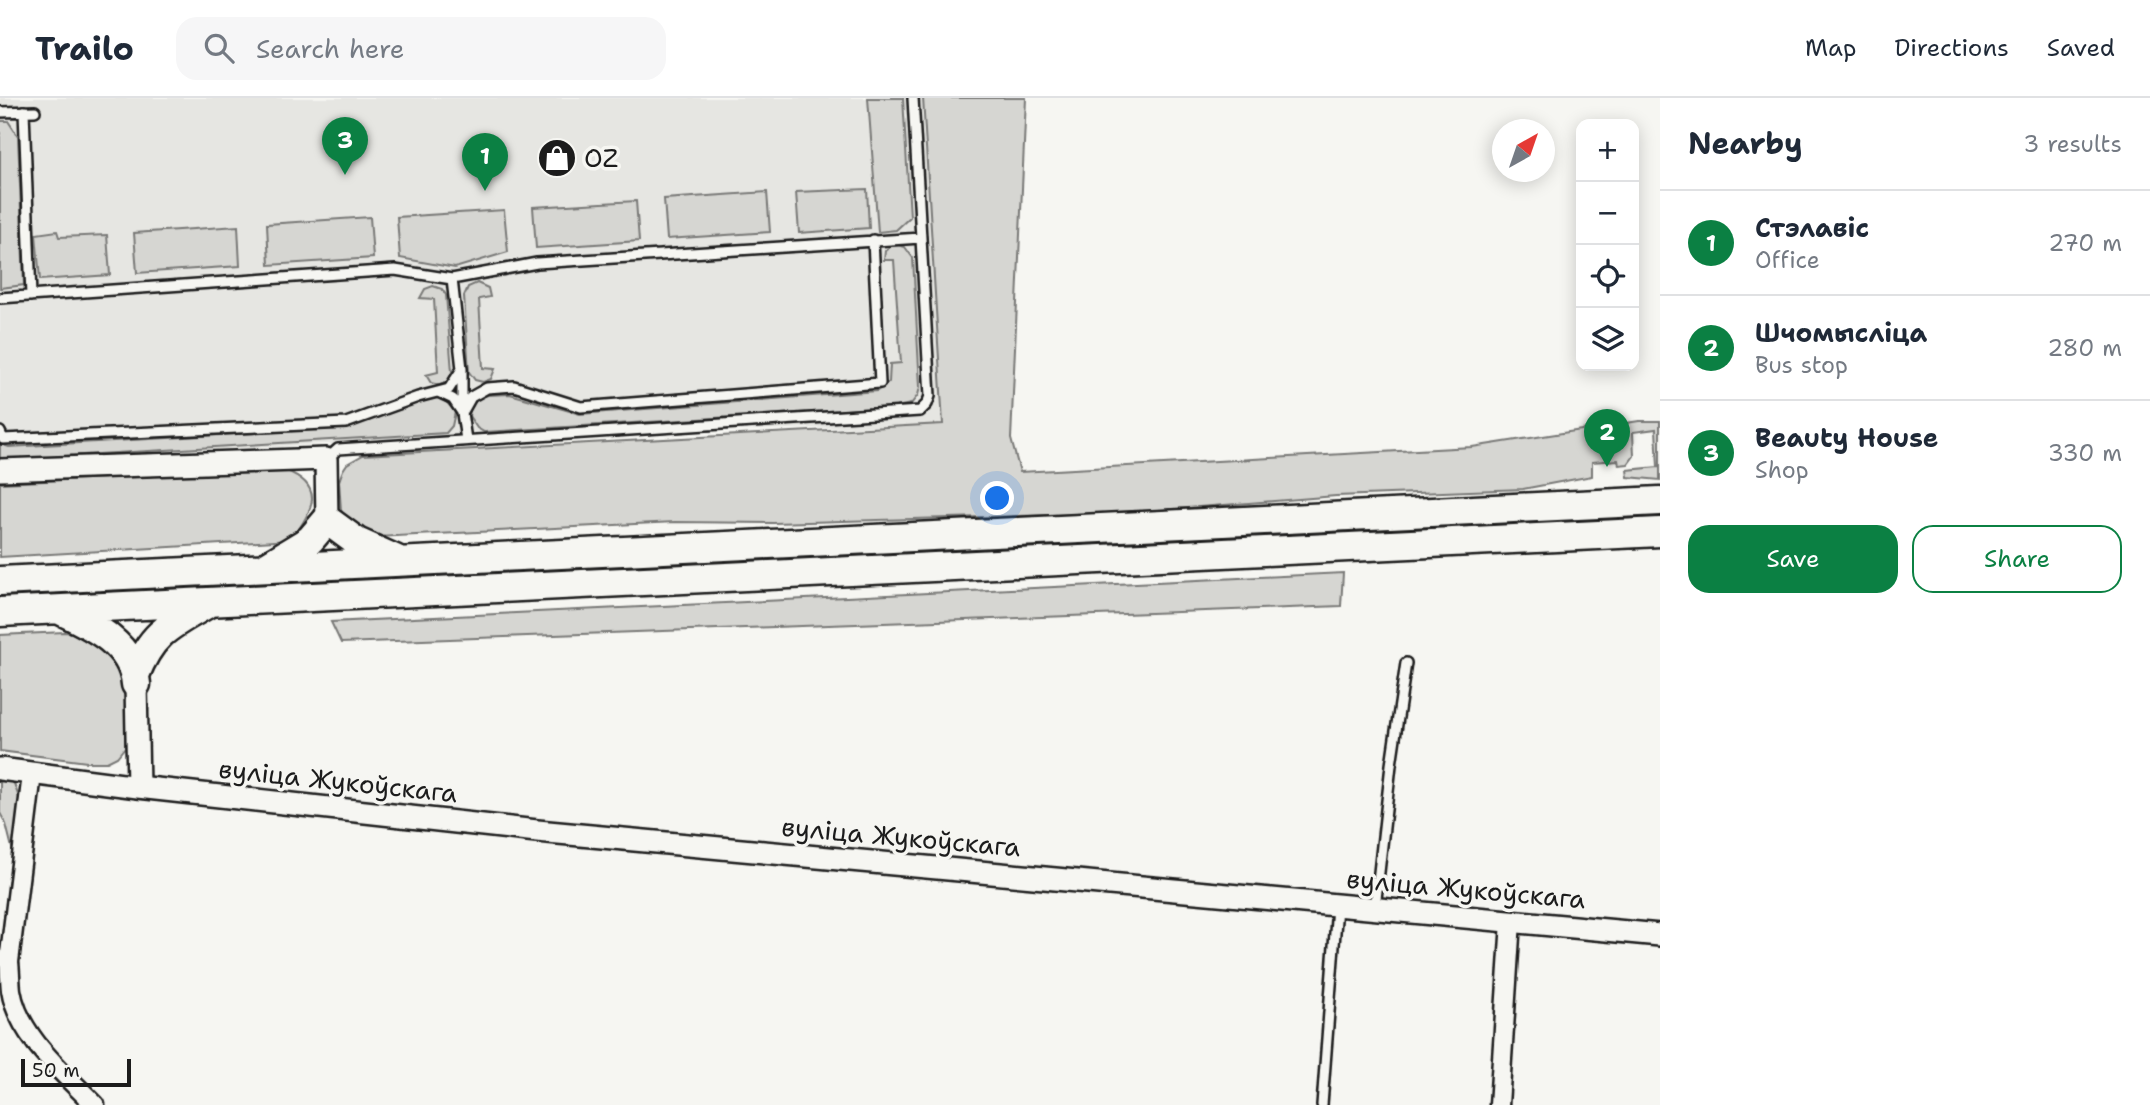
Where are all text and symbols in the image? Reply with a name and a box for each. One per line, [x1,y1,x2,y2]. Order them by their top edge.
search box [176,17,666,80]
text: Trailo [35,26,134,71]
icon: search [200,29,238,67]
text: Search here [256,31,405,66]
text: Map [1805,32,1856,64]
text: Directions [1894,32,2009,64]
text: Saved [2047,32,2115,64]
pin: 3 [322,117,368,175]
north arrow [1492,119,1555,182]
map controls [1576,119,1639,371]
button: + [1576,119,1639,182]
text: Nearby [1688,123,1803,164]
text: 3 results [2023,129,2122,159]
pin: 1 [462,133,508,191]
shop icon: OZ [536,137,578,179]
place label: OZ [584,140,618,175]
button: − [1576,182,1639,245]
text: Стэлавіс [1755,210,1869,245]
text: 1 [1706,228,1716,258]
text: 270 m [2048,228,2122,258]
button: locate [1576,245,1639,308]
text: Office [1755,245,1820,275]
button: layers [1576,308,1639,371]
text: Шчомысліца [1755,315,1927,350]
text: 2 [1703,333,1719,363]
text: 280 m [2047,333,2122,363]
text: Bus stop [1755,350,1848,380]
pin: 2 [1584,409,1630,467]
text: Beauty House [1755,420,1938,455]
text: 3 [1703,438,1719,468]
text: 330 m [2048,438,2122,468]
text: Shop [1755,455,1809,485]
your location [980,481,1014,515]
button: Save [1688,525,1898,593]
button: Share [1912,525,2122,593]
street label: вуліца Жукоўскага [217,751,459,810]
street label: вуліца Жукоўскага [780,809,1022,864]
street label: вуліца Жукоўскага [1345,861,1587,916]
scale bar [21,1056,131,1088]
text: 50 m [32,1058,80,1083]

